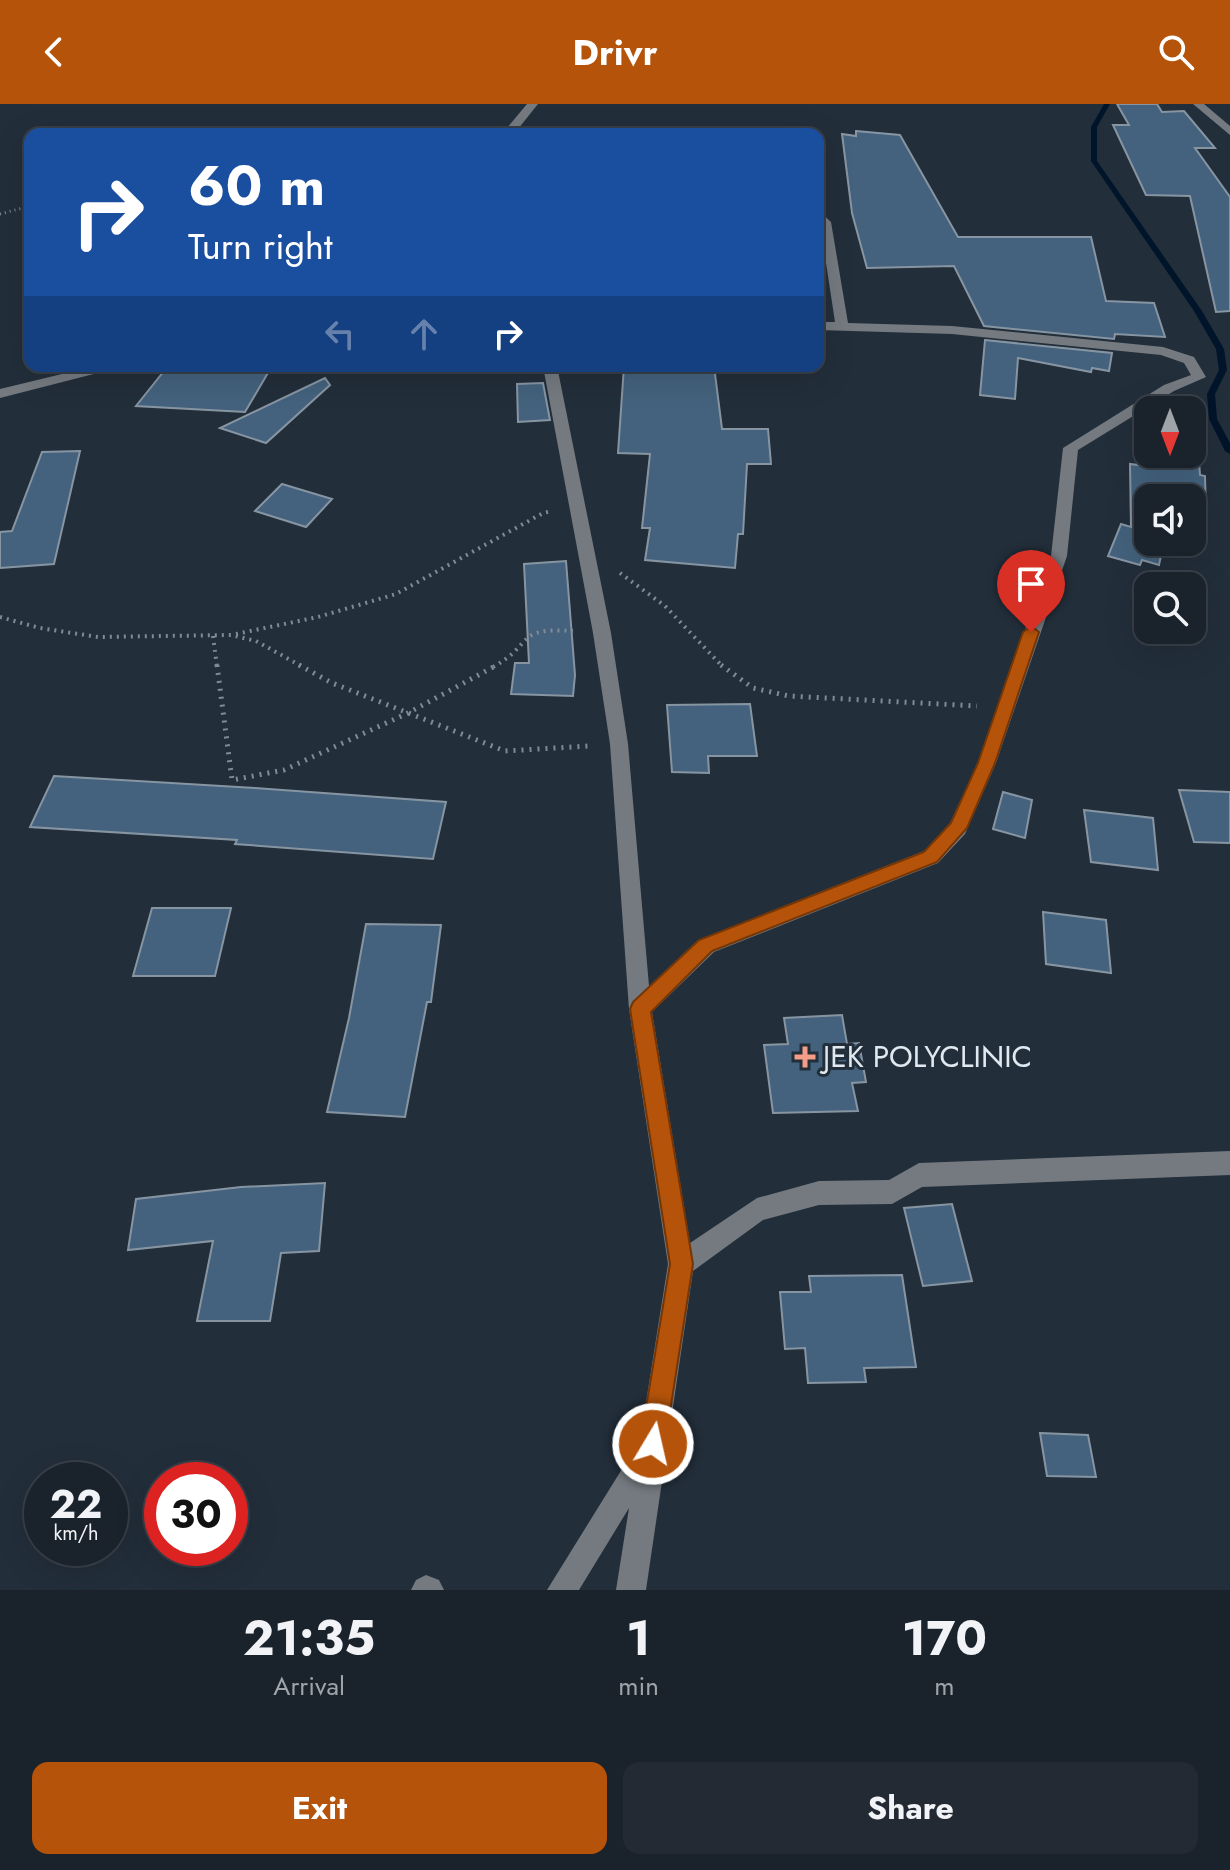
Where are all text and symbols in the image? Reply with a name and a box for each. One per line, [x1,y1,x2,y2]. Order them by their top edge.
text: Drivr [573,26,657,78]
icon: back [32,30,76,74]
icon: search [1154,30,1198,74]
text: 60 m [188,145,325,226]
icon: right [56,160,160,264]
text: Turn right [188,220,333,272]
icon: left [318,312,362,356]
icon: ahead [402,312,446,356]
icon: right [486,312,530,356]
north arrow [1134,396,1206,468]
map controls [1134,396,1206,644]
button: sound [1134,484,1206,556]
pin [997,550,1065,632]
icon: arrive [1009,562,1053,606]
button: search [1134,572,1206,644]
place label: JEK POLYCLINIC [819,1035,1032,1078]
marker: JEK POLYCLINIC [794,1046,816,1068]
position arrow [611,1402,695,1486]
speed limit sign: 30 [144,1462,248,1566]
text: 22 [50,1475,102,1533]
text: km/h [53,1519,99,1548]
text: 21:35 [243,1604,375,1673]
text: 1 [626,1604,651,1673]
text: 170 [902,1604,987,1673]
text: Arrival [273,1667,345,1705]
text: min [618,1667,659,1705]
text: m [934,1667,955,1705]
button: Exit [32,1762,607,1854]
button: Share [623,1762,1198,1854]

